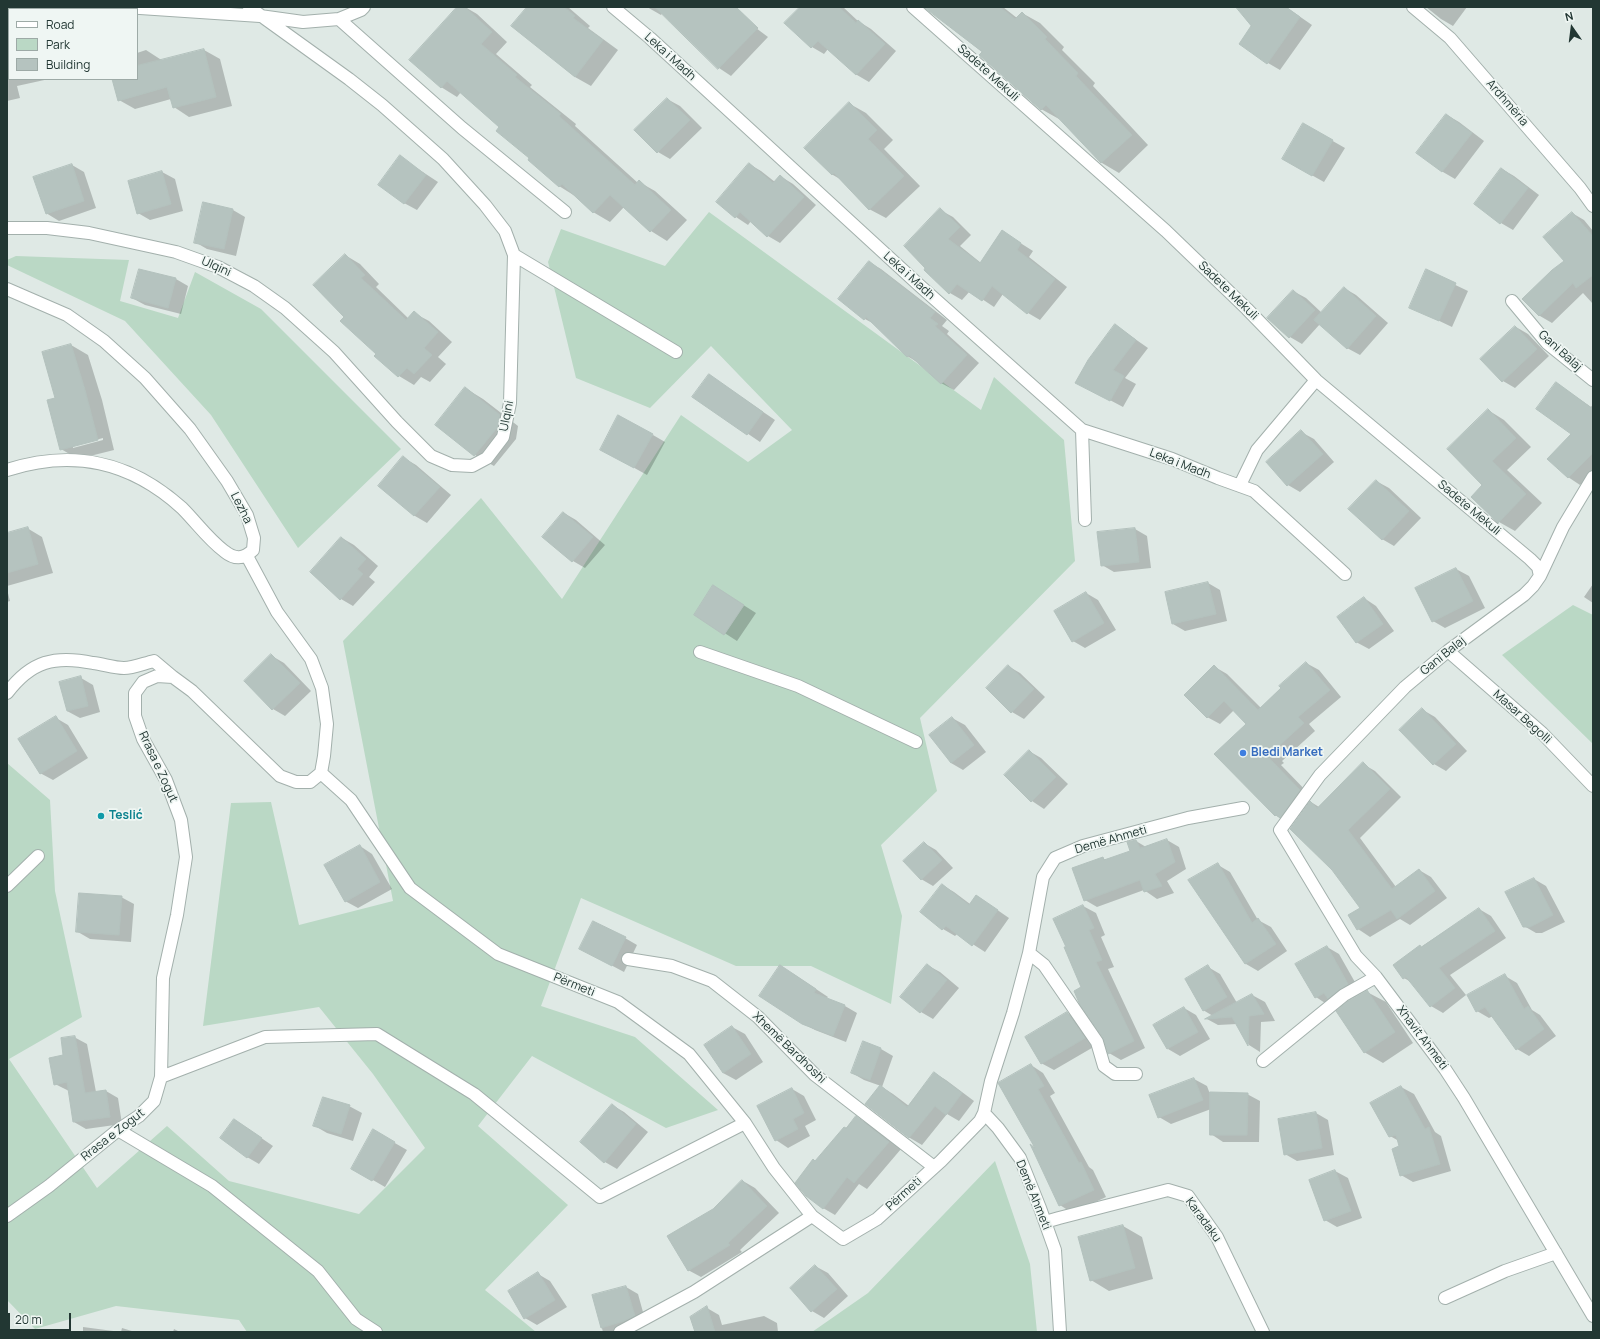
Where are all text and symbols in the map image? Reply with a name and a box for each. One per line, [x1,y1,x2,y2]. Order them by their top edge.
legend [8,8,138,80]
north arrow [1552,8,1592,48]
text: N [1563,8,1575,24]
text: Road [46,16,74,33]
street label: Leka i Madh [641,30,699,84]
text: Park [46,36,70,53]
street label: Sadete Mekuli [954,42,1022,104]
text: Building [46,56,90,73]
street label: Ardhmëria [1483,77,1531,129]
street label: Leka i Madh [880,249,938,303]
street label: Ulqini [199,254,233,280]
street label: Sadete Mekuli [1195,259,1261,323]
street label: Gani Balaj [1535,328,1585,374]
street label: Ulqini [497,399,517,433]
street label: Leka i Madh [1147,446,1213,482]
street label: Sadete Mekuli [1435,477,1503,539]
street label: Lezha [227,490,255,526]
street label: Gani Balaj [1418,633,1468,679]
street label: Masar Begolli [1490,687,1554,747]
street label: Rrasa e Zogut [135,729,181,805]
place label: Bledi Market [1251,746,1323,760]
marker: Bledi Market [1238,748,1248,758]
place label: Teslić [109,809,143,823]
marker: Teslić [96,811,106,821]
street label: Demë Ahmeti [1073,823,1149,857]
street label: Përmeti [551,970,597,1000]
street label: Xhavit Ahmeti [1393,1003,1451,1073]
street label: Xhemë Bardhoshi [749,1009,829,1087]
street label: Rrasa e Zogut [78,1106,148,1164]
street label: Demë Ahmeti [1012,1158,1054,1232]
street label: Përmeti [883,1174,925,1214]
street label: Karadaku [1182,1195,1224,1245]
scale bar [10,1305,73,1331]
text: 20 m [15,1311,42,1328]

